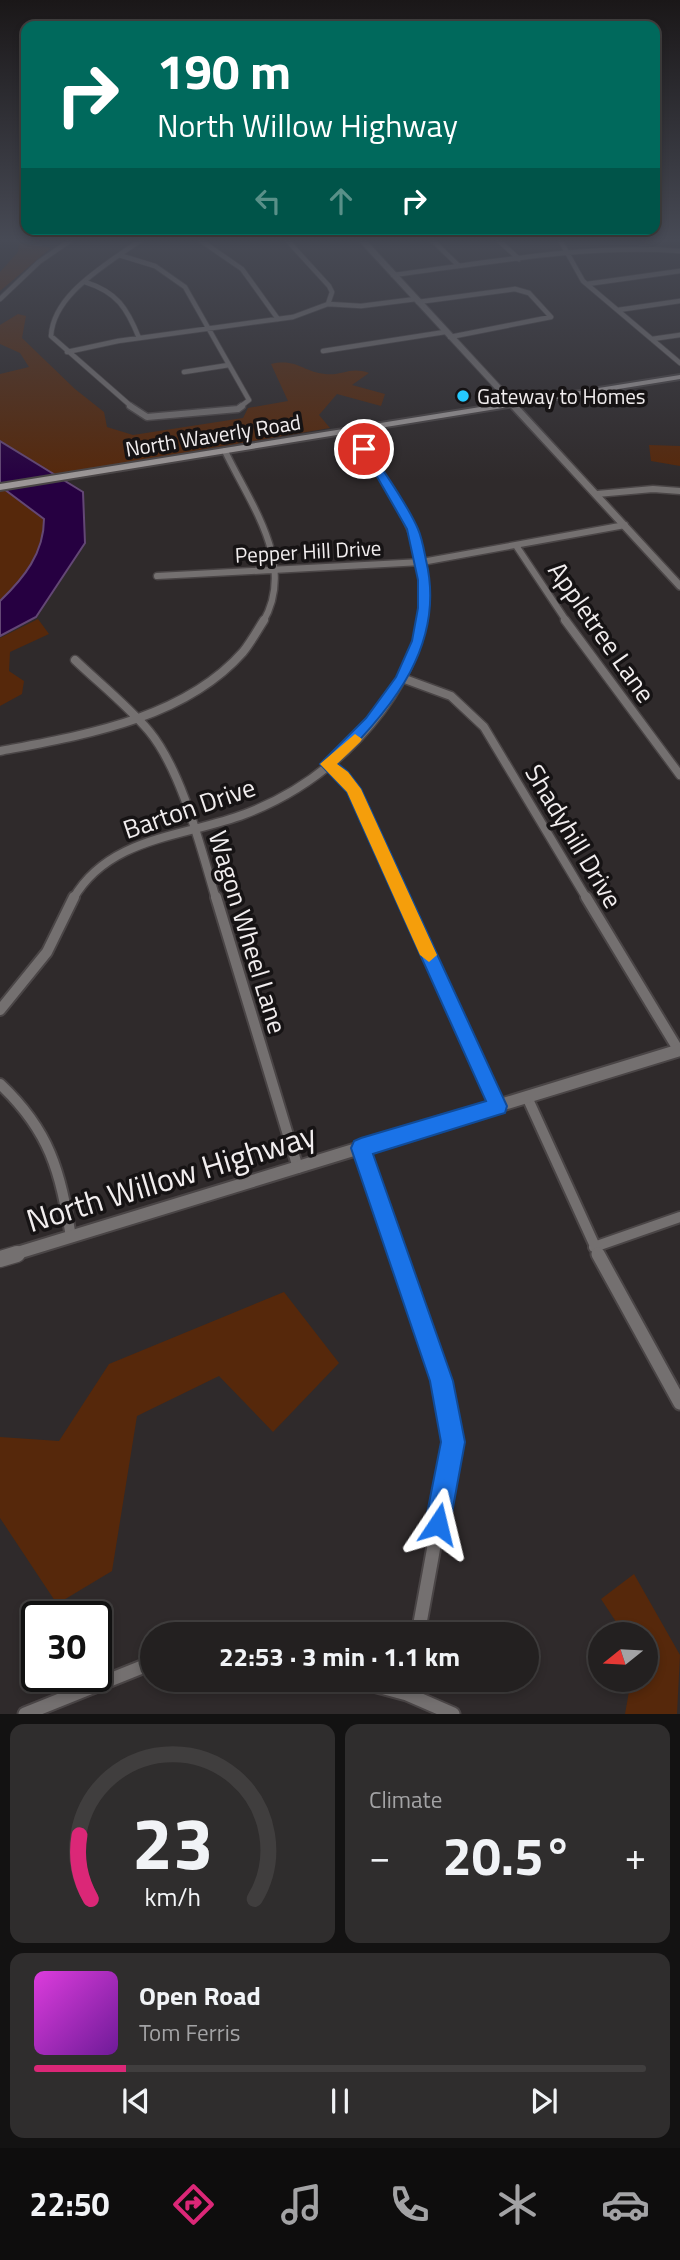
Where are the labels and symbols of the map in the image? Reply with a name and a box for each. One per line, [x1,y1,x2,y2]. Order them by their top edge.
place label: Gateway to Homes [477,380,646,412]
marker: Gateway to Homes [455,388,471,404]
street label: North Waverly Road [123,405,303,465]
pin [334,419,394,479]
street label: Pepper Hill Drive [234,531,382,571]
street label: Appletree Lane [539,553,665,711]
street label: Shadyhill Drive [516,757,632,915]
street label: Barton Drive [118,767,260,849]
street label: Wagon Wheel Lane [199,826,297,1038]
street label: North Willow Highway [20,1110,322,1244]
position arrow [401,1487,475,1561]
speed limit sign: 30 [21,1601,112,1692]
north arrow [588,1622,658,1692]

